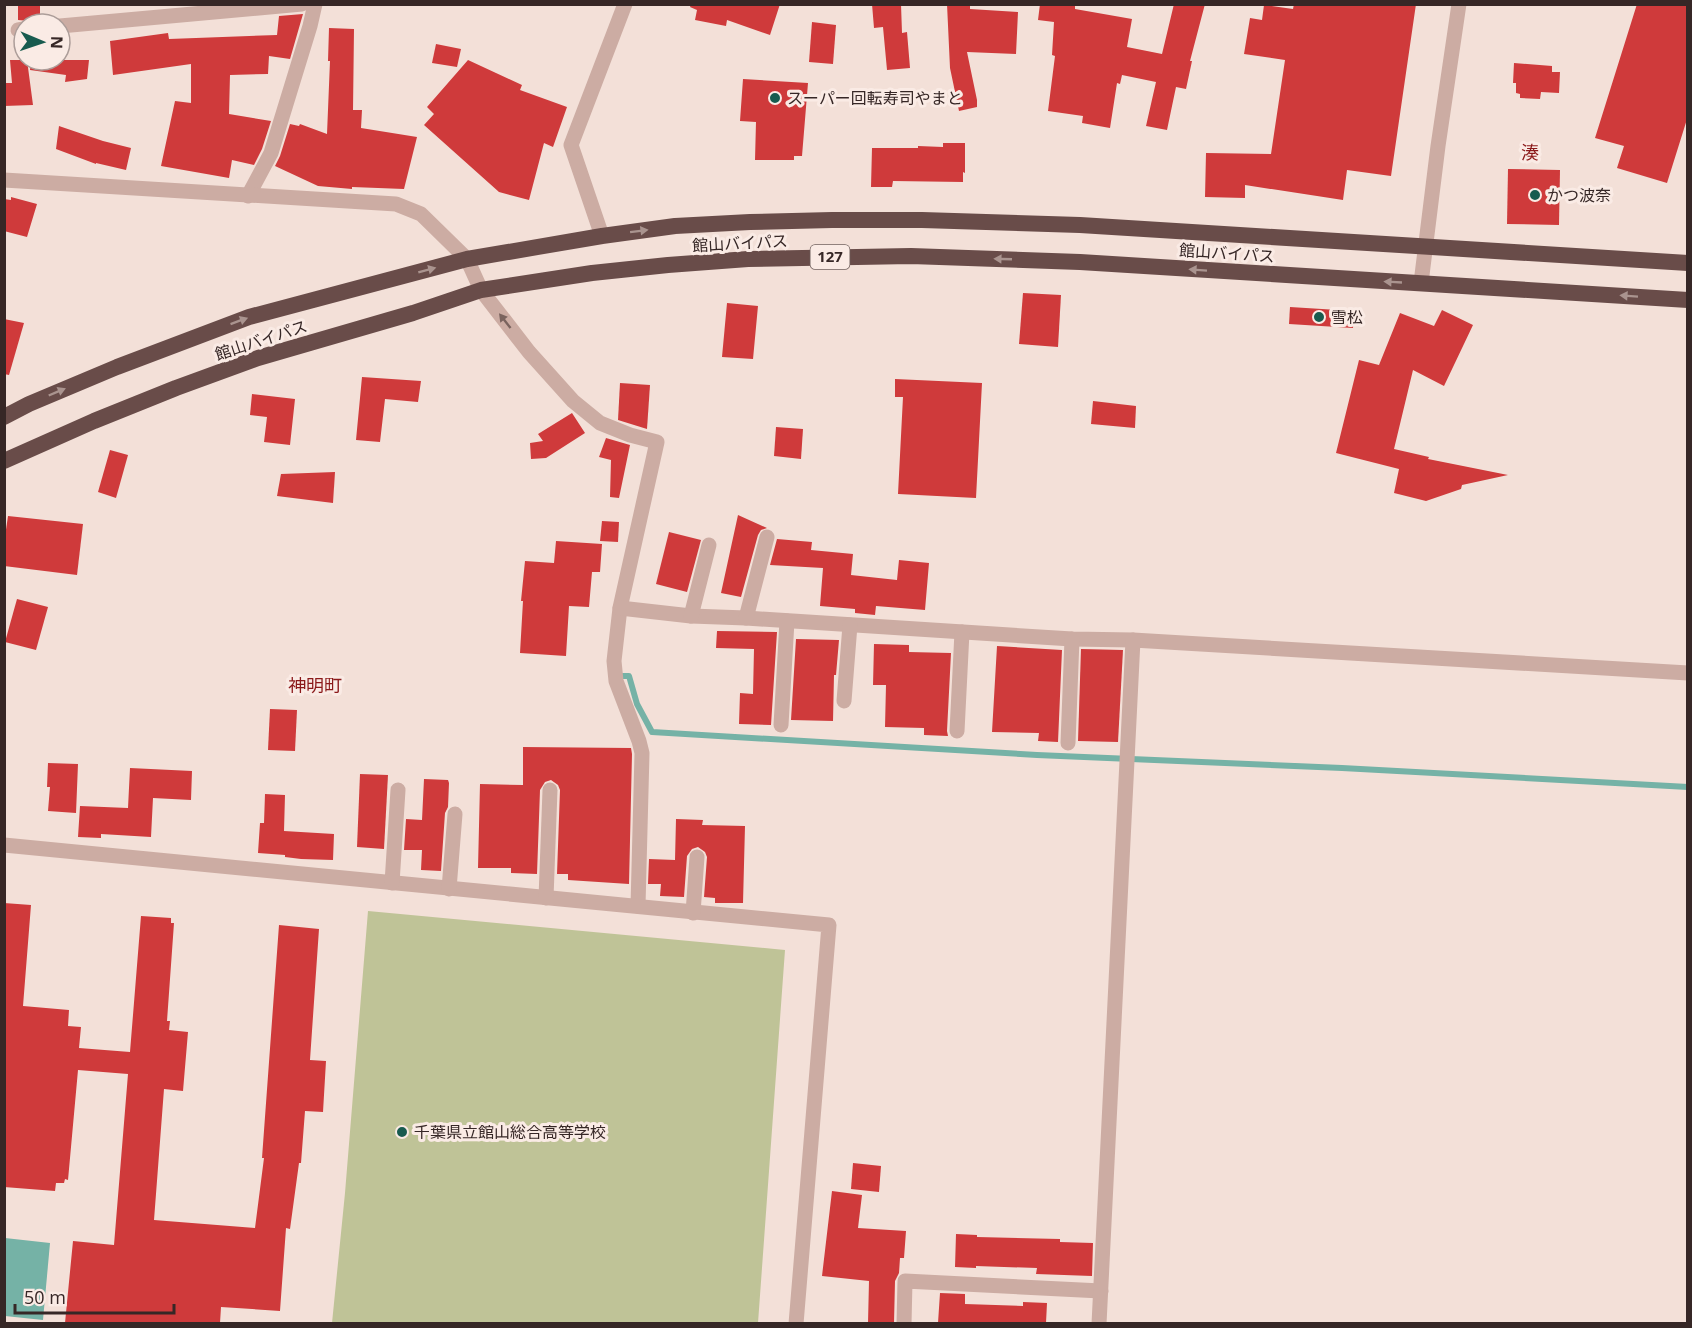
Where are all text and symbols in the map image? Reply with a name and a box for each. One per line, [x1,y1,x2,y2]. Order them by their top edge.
north arrow [12,12,72,72]
text: N [46,36,68,49]
place label: スーパー回転寿司やまと [787,87,963,109]
marker: スーパー回転寿司やまと [768,91,782,105]
district label: 湊 [1521,140,1539,164]
place label: かつ波奈 [1547,184,1611,206]
marker: かつ波奈 [1528,188,1542,202]
one-way arrow [630,226,649,236]
street label: 館山バイパス [692,230,788,256]
street label: 館山バイパス [1179,239,1275,267]
road number: 127 [810,245,850,269]
one-way arrow [994,255,1013,264]
one-way arrow [418,265,436,274]
one-way arrow [1188,265,1207,274]
one-way arrow [1383,277,1402,286]
one-way arrow [1620,292,1639,301]
place label: 雪松 [1331,306,1363,328]
marker: 雪松 [1312,310,1326,324]
one-way arrow [498,313,511,329]
street label: 館山バイパス [212,315,310,365]
one-way arrow [230,316,248,325]
one-way arrow [49,387,67,397]
district label: 神明町 [288,673,342,697]
place label: 千葉県立館山総合高等学校 [414,1121,606,1143]
marker: 千葉県立館山総合高等学校 [395,1125,409,1139]
scale bar [15,1277,174,1315]
text: 50 m [24,1285,66,1309]

